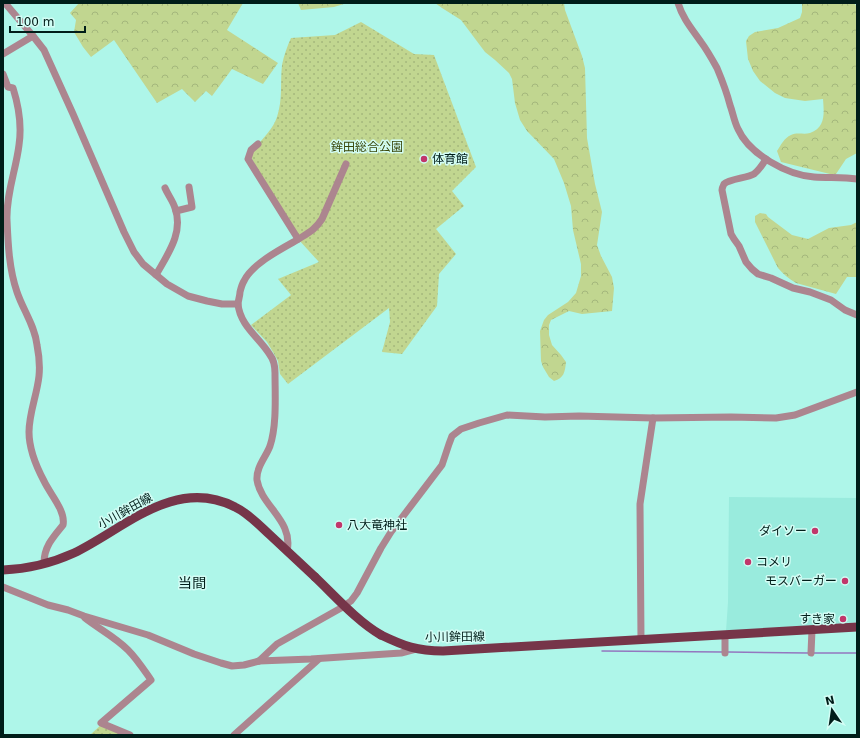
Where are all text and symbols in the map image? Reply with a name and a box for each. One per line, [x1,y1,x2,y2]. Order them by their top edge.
scale bar [10,8,85,34]
text: 100 m [16,15,54,29]
park label: 鉾田総合公園 [331,140,403,154]
place label: 体育館 [432,152,468,166]
marker: 体育館 [419,154,429,164]
street label: 小川鉾田線 [95,490,155,532]
place label: 八大竜神社 [347,518,407,532]
marker: 八大竜神社 [334,520,344,530]
place label: ダイソー [759,524,807,538]
marker: ダイソー [810,526,820,536]
place label: コメリ [756,555,792,569]
marker: コメリ [743,557,753,567]
place label: モスバーガー [765,574,837,588]
district label: 当間 [178,575,206,591]
marker: モスバーガー [840,576,850,586]
place label: すき家 [799,612,835,626]
marker: すき家 [838,614,848,624]
street label: 小川鉾田線 [425,629,485,645]
north arrow [812,690,852,730]
text: N [824,693,836,708]

